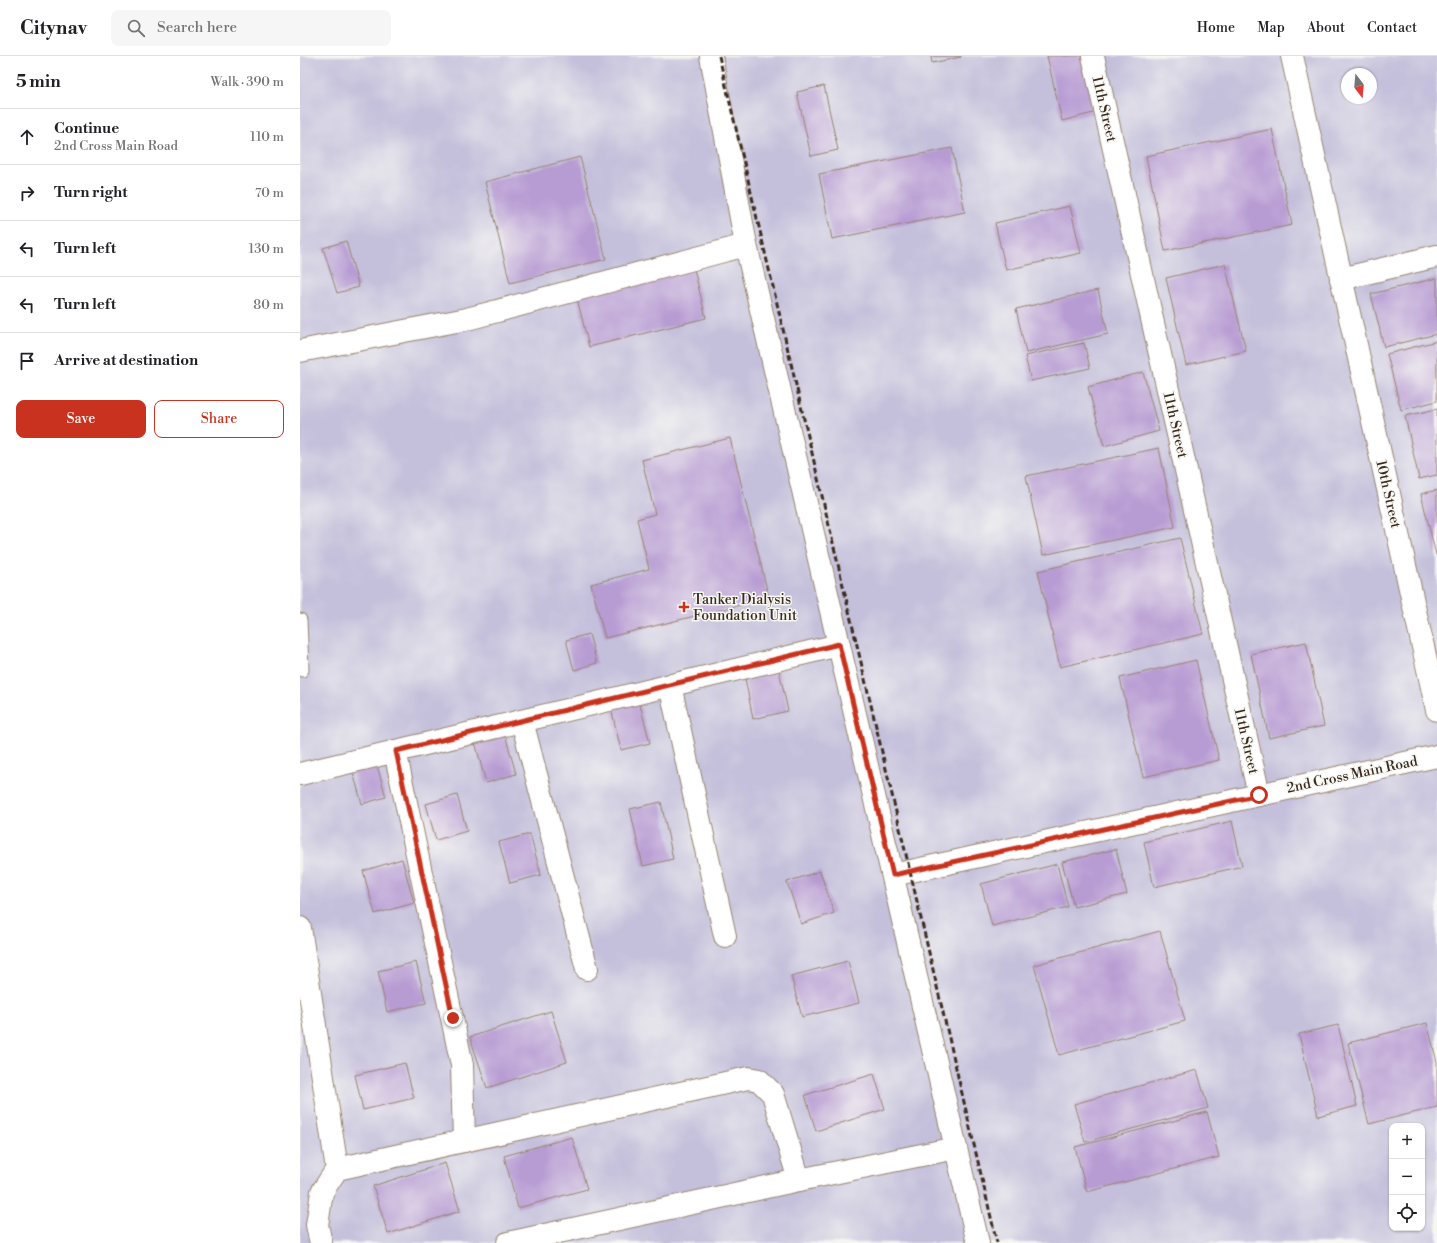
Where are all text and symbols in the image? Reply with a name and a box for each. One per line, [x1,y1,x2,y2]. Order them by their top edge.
search box [111,10,391,46]
text: Citynav [20,16,87,40]
icon: search [125,17,147,39]
text: Search here [157,18,237,37]
text: Home [1197,19,1235,37]
text: Map [1257,19,1285,37]
text: About [1307,19,1345,37]
text: Contact [1367,19,1417,37]
north arrow [1341,68,1377,104]
text: 5 min [16,71,61,93]
text: Walk · 390 m [211,74,284,90]
street label: 11th Street [1088,75,1120,144]
text: Continue [54,119,119,138]
icon: ahead [16,126,38,148]
text: 110 m [250,129,284,145]
text: 2nd Cross Main Road [54,138,178,154]
icon: right [16,182,38,204]
text: Turn right [54,183,128,202]
text: 70 m [255,185,284,201]
icon: left [16,238,38,260]
text: Turn left [54,239,116,258]
text: 130 m [249,241,284,257]
icon: left [16,294,38,316]
text: Turn left [54,295,116,314]
text: 80 m [253,297,284,313]
icon: arrive [16,350,38,372]
text: Arrive at destination [54,351,198,370]
street label: 11th Street [1159,391,1191,460]
button: Save [16,400,146,438]
button: Share [154,400,284,438]
street label: 10th Street [1371,458,1405,530]
place label: Tanker Dialysis Foundation Unit [693,591,797,625]
marker: Tanker Dialysis Foundation Unit [678,601,690,613]
street label: 11th Street [1230,707,1262,776]
street label: 2nd Cross Main Road [1285,752,1419,798]
route start [1250,786,1268,804]
route end [444,1009,462,1027]
map controls [1389,1123,1425,1231]
button: + [1389,1123,1425,1159]
button: − [1389,1159,1425,1195]
button: locate [1389,1195,1425,1231]

